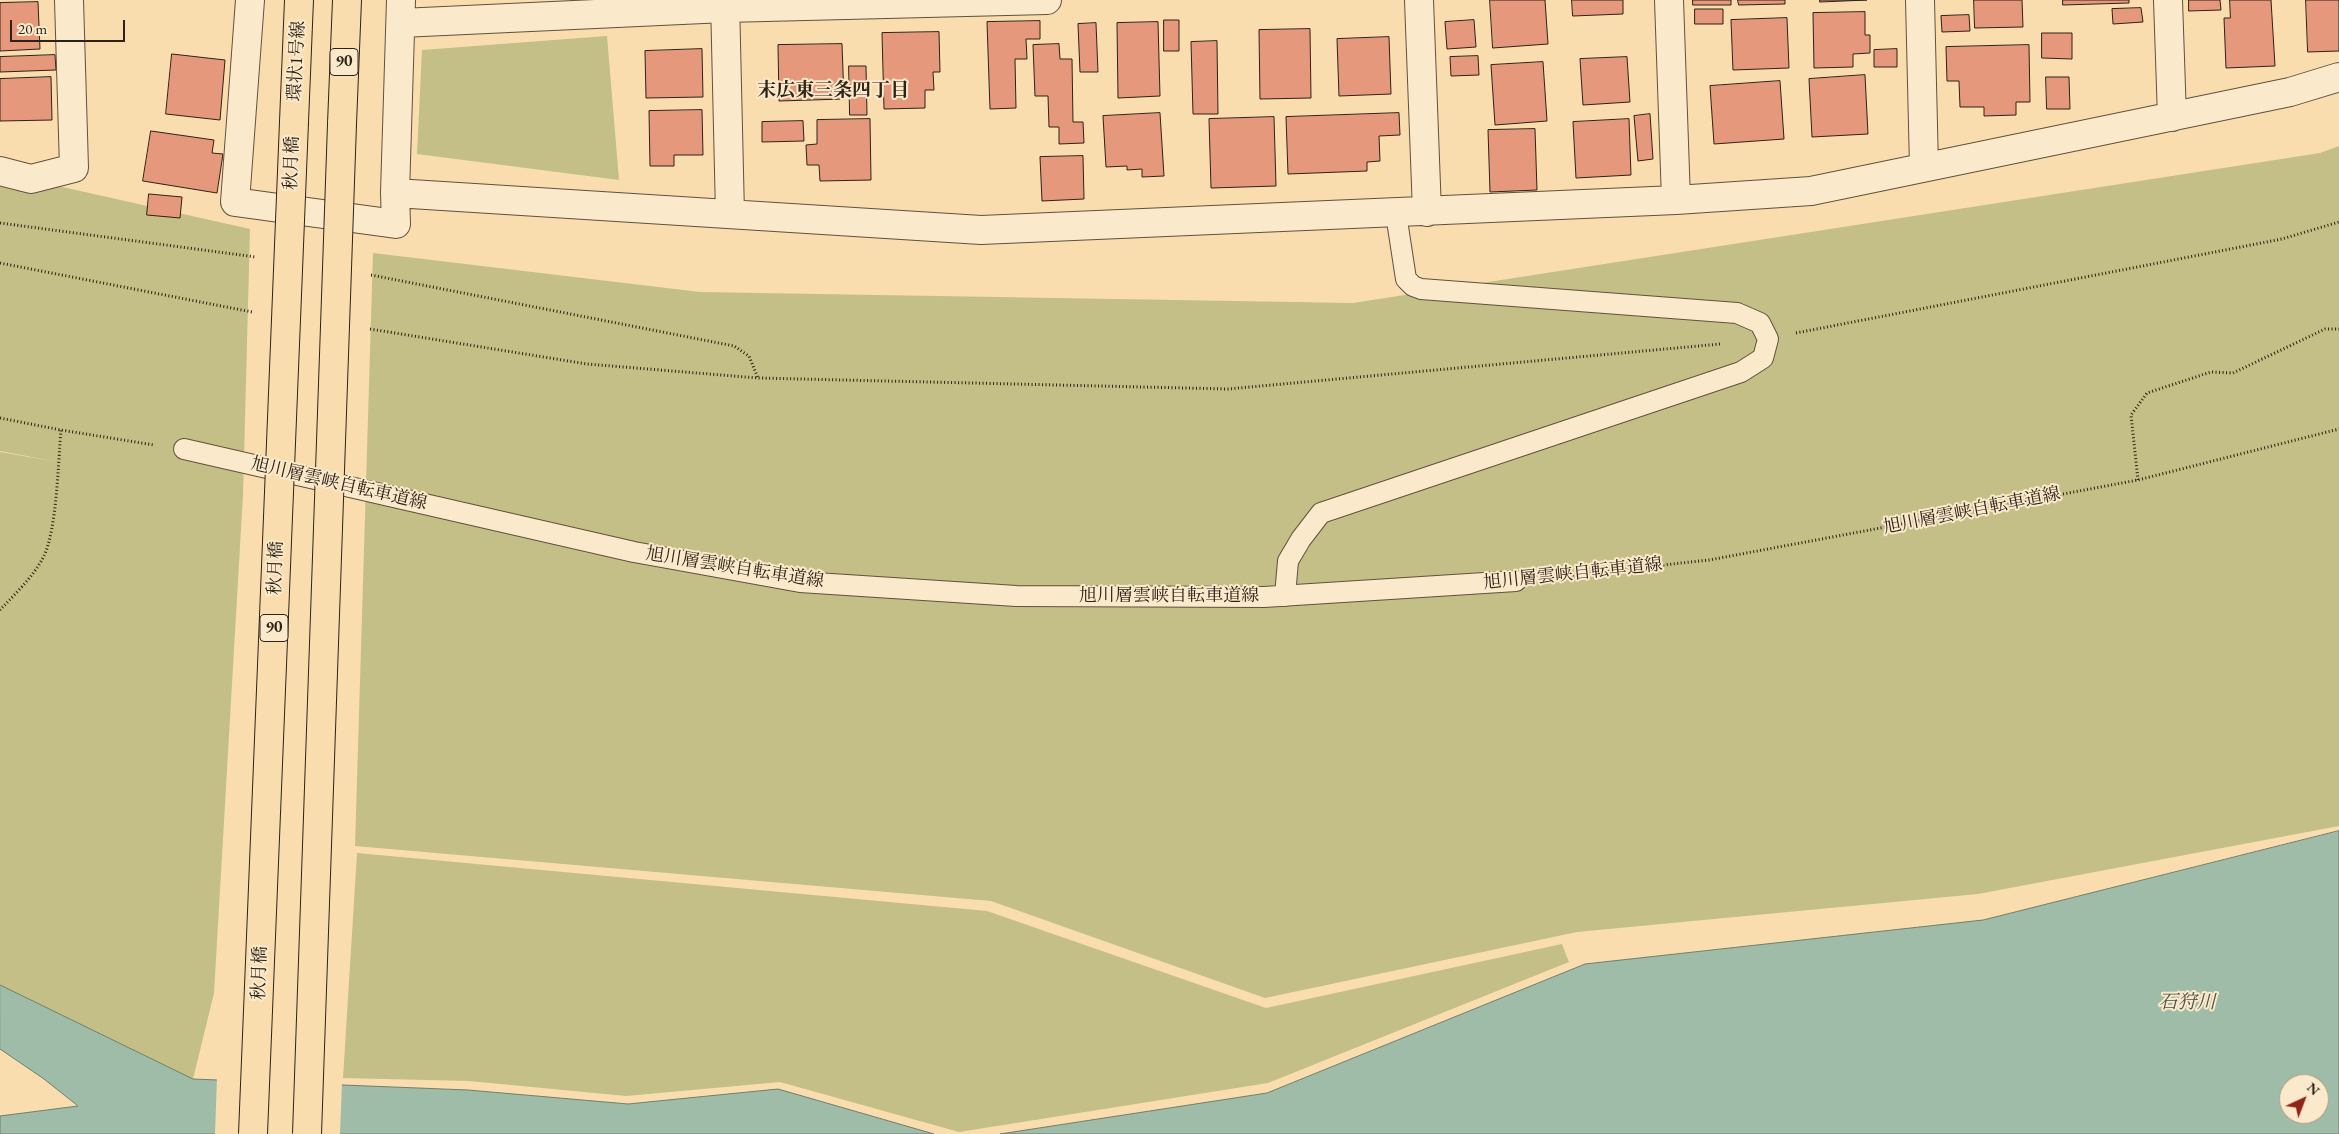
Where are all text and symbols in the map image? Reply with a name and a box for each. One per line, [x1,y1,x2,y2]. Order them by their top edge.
scale bar [12,10,128,42]
text: 20 m [18,19,47,38]
street label: 環状1号線 [284,20,310,102]
road number: 90 [330,48,358,76]
district label: 末広東三条四丁目 [757,80,909,102]
street label: 秋月橋 [280,136,304,190]
street label: 旭川層雲峡自転車道線 [249,453,429,515]
street label: 旭川層雲峡自転車道線 [1882,483,2062,539]
street label: 秋月橋 [264,541,288,595]
street label: 旭川層雲峡自転車道線 [644,543,826,593]
street label: 旭川層雲峡自転車道線 [1482,554,1664,594]
street label: 旭川層雲峡自転車道線 [1079,585,1259,607]
road number: 90 [260,614,288,641]
street label: 秋月橋 [248,946,272,1000]
water label: 石狩川 [2159,992,2215,1014]
north arrow [2279,1074,2329,1124]
text: N [2303,1078,2324,1099]

